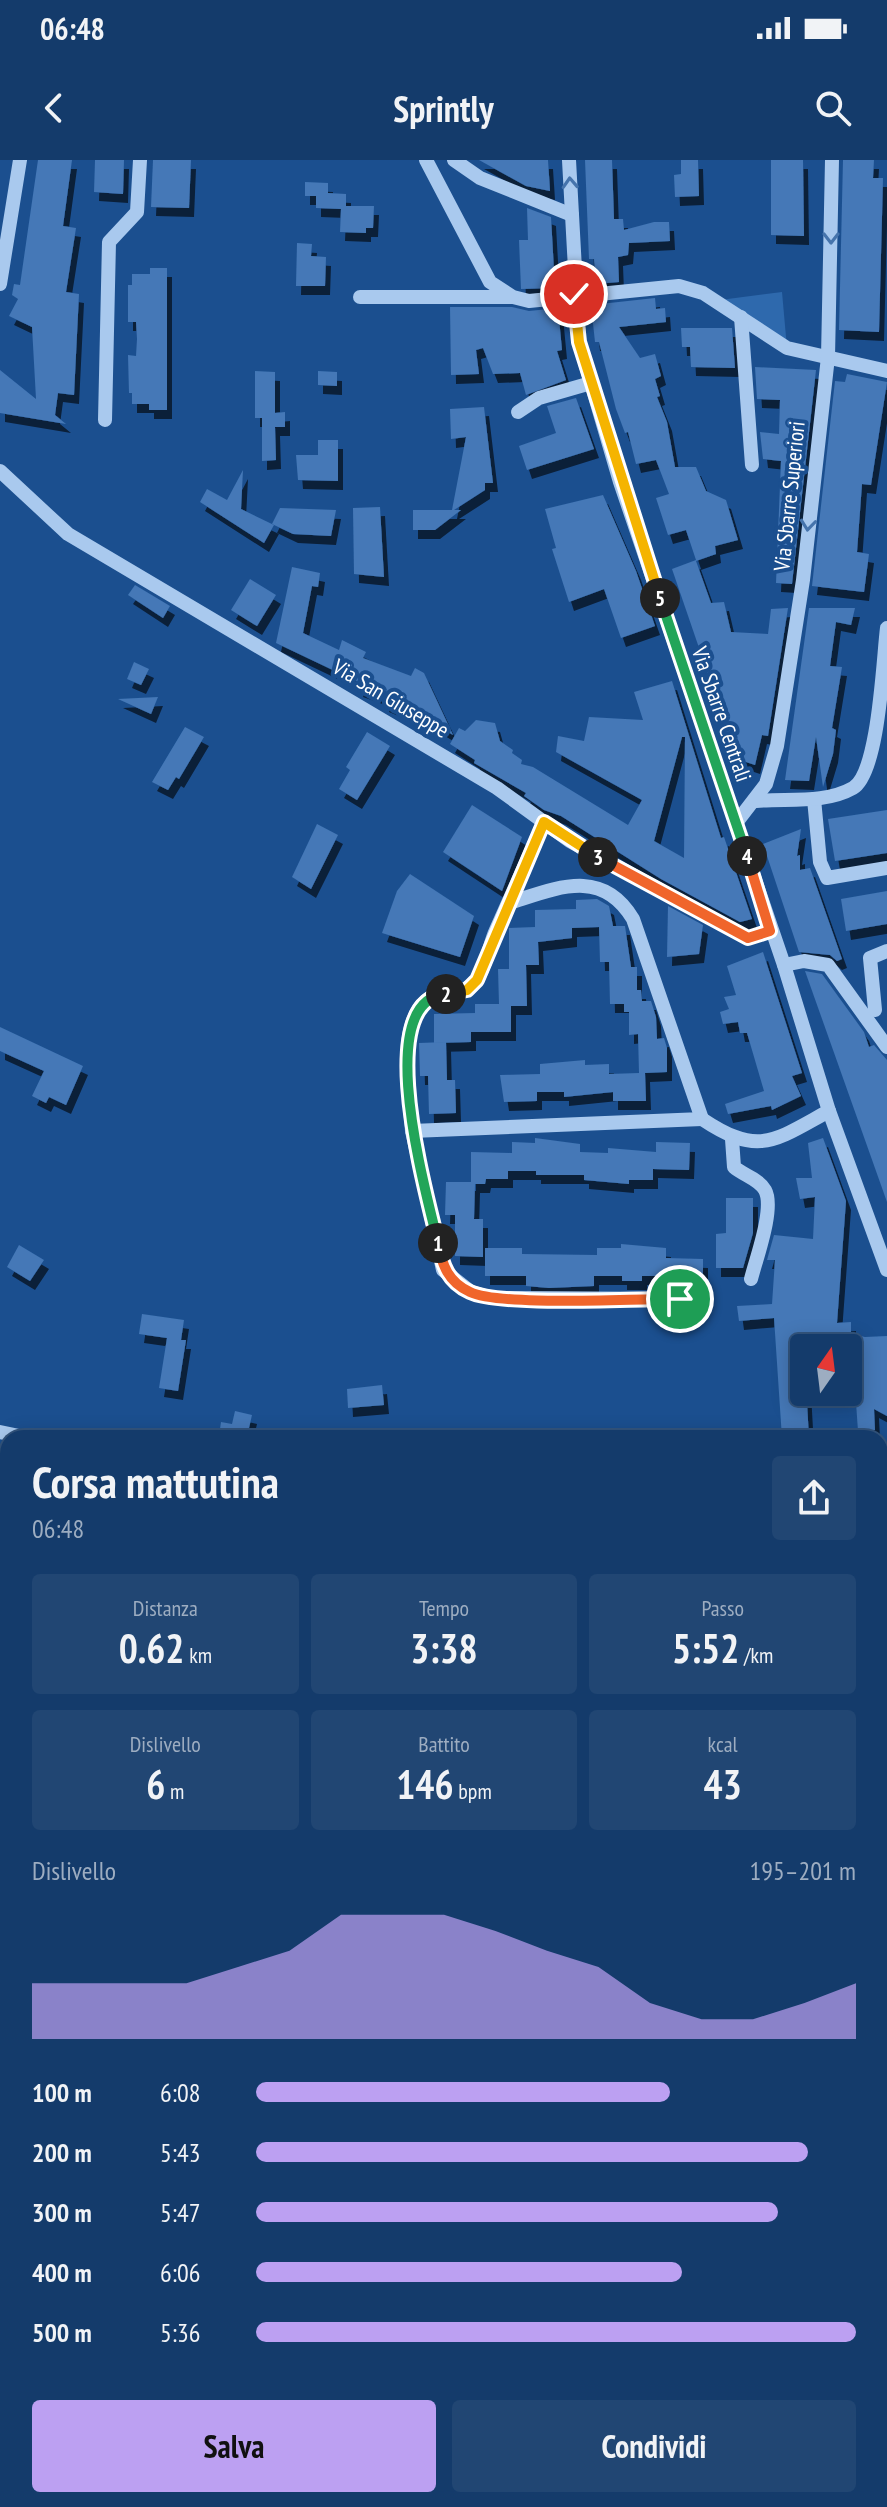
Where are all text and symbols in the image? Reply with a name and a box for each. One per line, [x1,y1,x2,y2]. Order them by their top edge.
text: 06:48 [40,9,105,48]
text: Sprintly [393,85,494,132]
icon: back [32,86,76,130]
icon: search [811,86,855,130]
one-way arrow [562,176,579,189]
one-way arrow [822,232,840,245]
pin [540,260,608,328]
icon: check [552,272,596,316]
street label: Via Sbarre Superiori [767,420,811,573]
one-way arrow [800,519,817,532]
pin: 5 [640,578,680,618]
text: 5 [655,584,665,612]
street label: Via Sbarre Centrali [685,642,758,785]
street label: Via San Giuseppe [327,652,454,744]
pin: 4 [727,836,767,876]
pin: 3 [578,837,618,877]
text: 4 [742,842,752,870]
text: 3 [593,843,603,871]
pin: 2 [426,974,466,1014]
text: 2 [441,980,451,1008]
pin: 1 [418,1223,458,1263]
text: 1 [433,1229,443,1257]
pin [646,1265,714,1333]
icon: arrive [658,1277,702,1321]
north arrow [790,1334,862,1406]
map controls [790,1334,862,1406]
text: Corsa mattutina [32,1453,279,1510]
button: share [772,1456,856,1540]
text: 06:48 [32,1512,84,1545]
text: Distanza [133,1594,198,1622]
text: Tempo [419,1594,469,1622]
text: Passo [701,1594,744,1622]
text: 0.62 [119,1622,184,1674]
text: 3:38 [410,1622,478,1674]
text: 5:52 [672,1622,739,1674]
text: km [184,1641,212,1669]
text: /km [739,1641,773,1669]
text: Dislivello [130,1730,201,1758]
text: Battito [418,1730,470,1758]
text: kcal [708,1730,738,1758]
text: 6 [146,1758,165,1810]
text: 146 [396,1758,454,1810]
text: 43 [704,1758,742,1810]
text: m [165,1777,184,1805]
text: bpm [454,1777,492,1805]
text: Dislivello [32,1854,116,1887]
text: 195–201 m [750,1854,856,1887]
text: 100 m [32,2076,92,2109]
text: 6:08 [160,2076,200,2109]
text: 200 m [32,2136,92,2169]
text: 5:43 [160,2136,200,2169]
text: 300 m [32,2196,92,2229]
text: 5:47 [160,2196,200,2229]
text: 400 m [32,2256,92,2289]
text: 6:06 [160,2256,200,2289]
text: 500 m [32,2316,92,2349]
text: 5:36 [160,2316,200,2349]
button: Salva [32,2400,436,2492]
button: Condividi [452,2400,856,2492]

